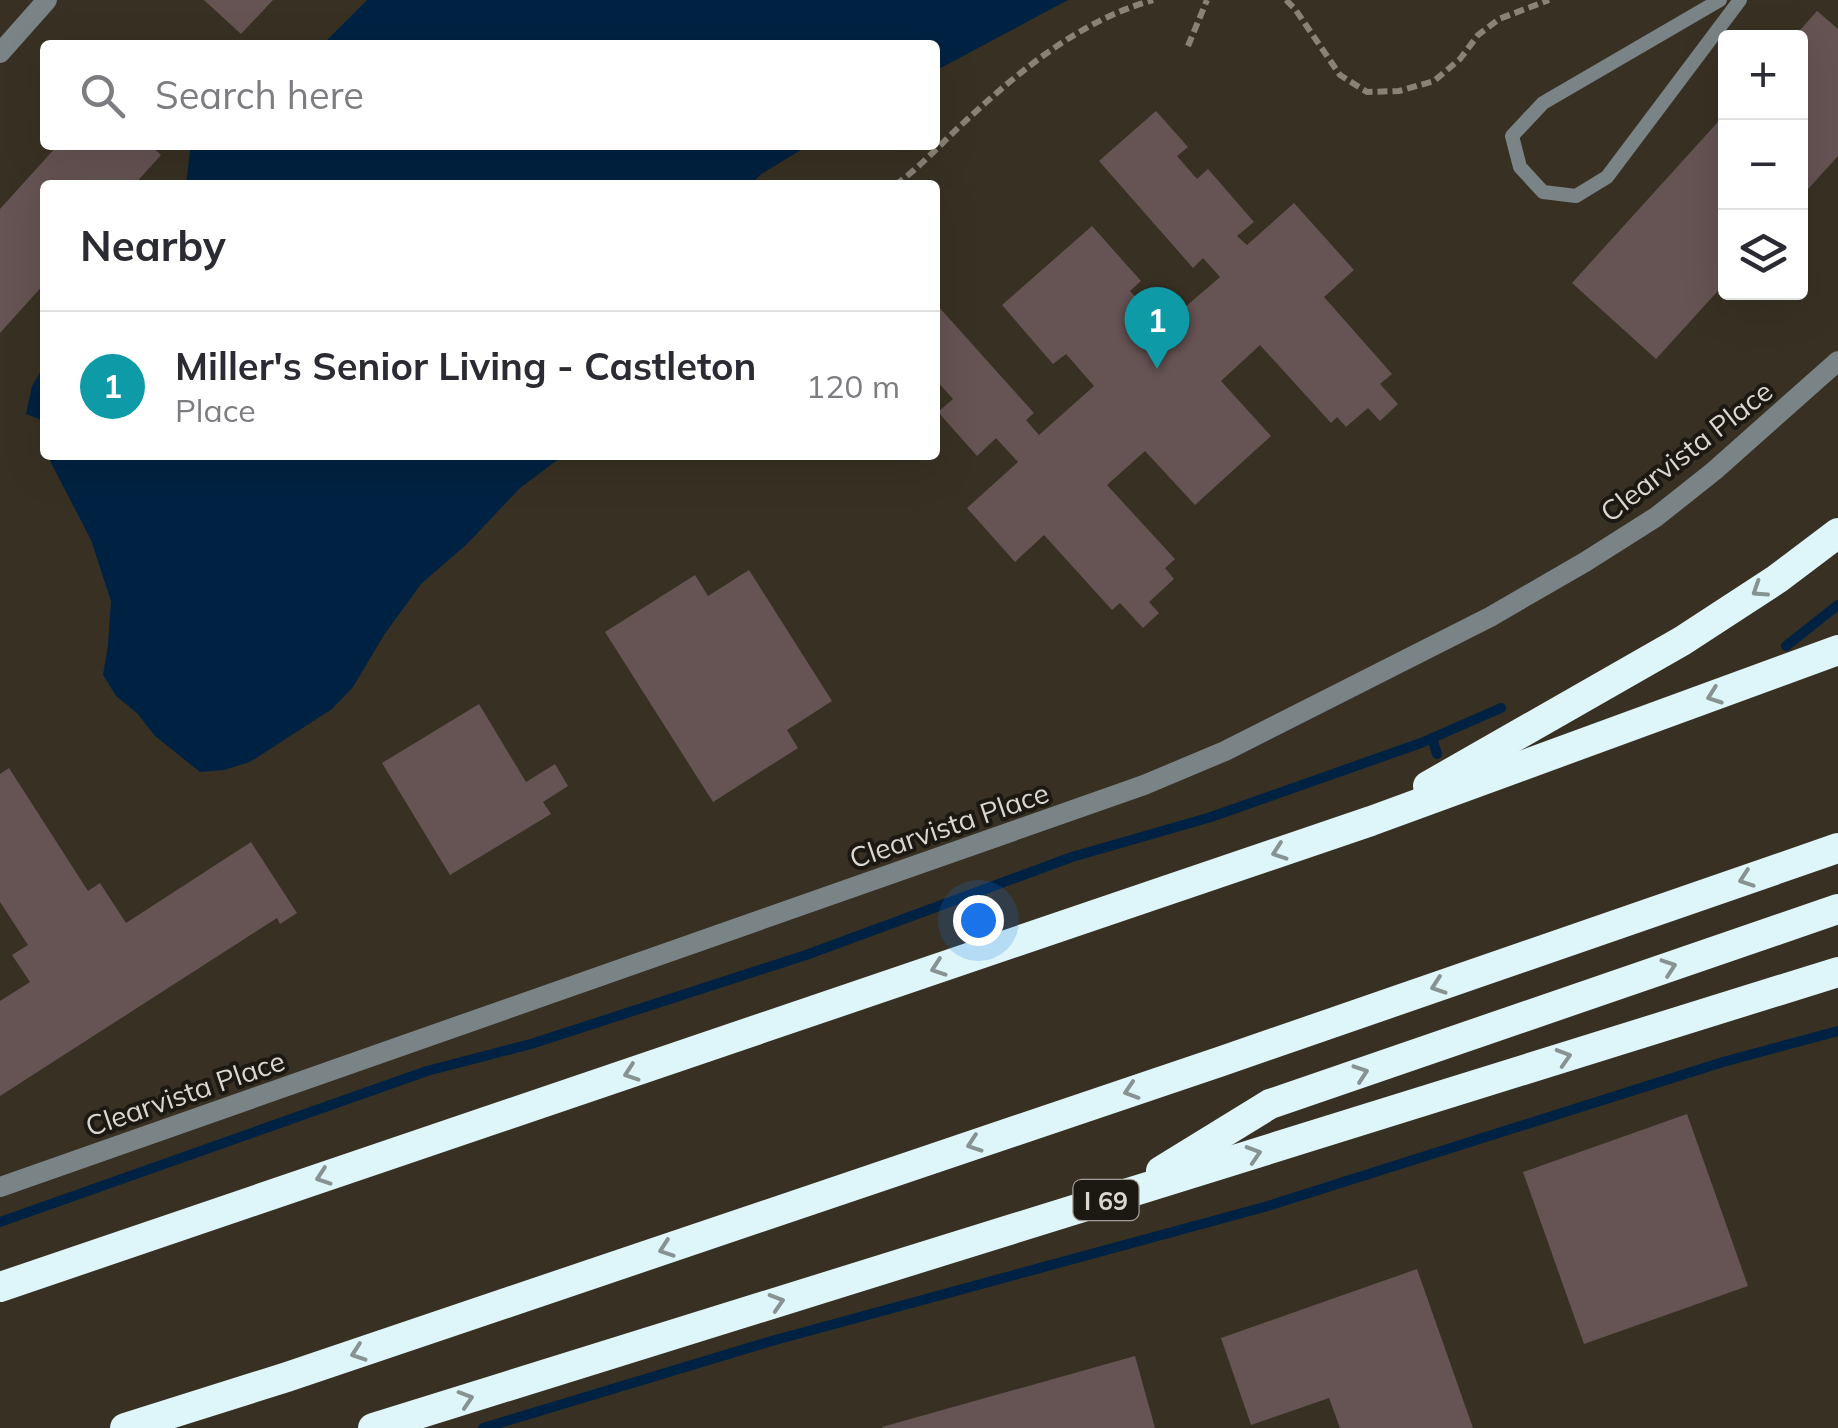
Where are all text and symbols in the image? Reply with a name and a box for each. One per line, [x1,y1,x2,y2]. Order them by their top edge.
map controls [1718,30,1808,300]
button: + [1718,30,1808,120]
search box [40,40,940,150]
icon: search [75,68,130,123]
text: Search here [155,71,364,119]
button: − [1718,120,1808,210]
button: layers [1718,210,1808,300]
text: Nearby [80,219,226,272]
pin: 1 [1124,286,1190,369]
text: Miller's Senior Living - Castleton [175,342,757,390]
text: 1 [103,366,122,406]
text: 120 m [806,366,900,406]
street label: Clearvista Place [1593,373,1779,529]
text: Place [175,390,256,430]
one-way arrow [1752,578,1770,597]
one-way arrow [1706,684,1723,705]
street label: Clearvista Place [845,775,1053,875]
one-way arrow [1272,840,1289,861]
one-way arrow [1738,868,1755,888]
your location [953,895,1004,946]
one-way arrow [931,956,948,977]
one-way arrow [1659,959,1676,979]
one-way arrow [1431,974,1448,994]
street label: Clearvista Place [81,1043,289,1143]
one-way arrow [1555,1049,1572,1069]
one-way arrow [623,1061,640,1081]
one-way arrow [1352,1064,1369,1085]
one-way arrow [1123,1080,1140,1100]
one-way arrow [966,1132,983,1153]
one-way arrow [1245,1145,1262,1166]
one-way arrow [315,1166,332,1186]
road number: I 69 [1074,1180,1138,1220]
one-way arrow [658,1237,675,1257]
one-way arrow [767,1293,784,1314]
one-way arrow [351,1341,368,1362]
one-way arrow [457,1390,474,1410]

